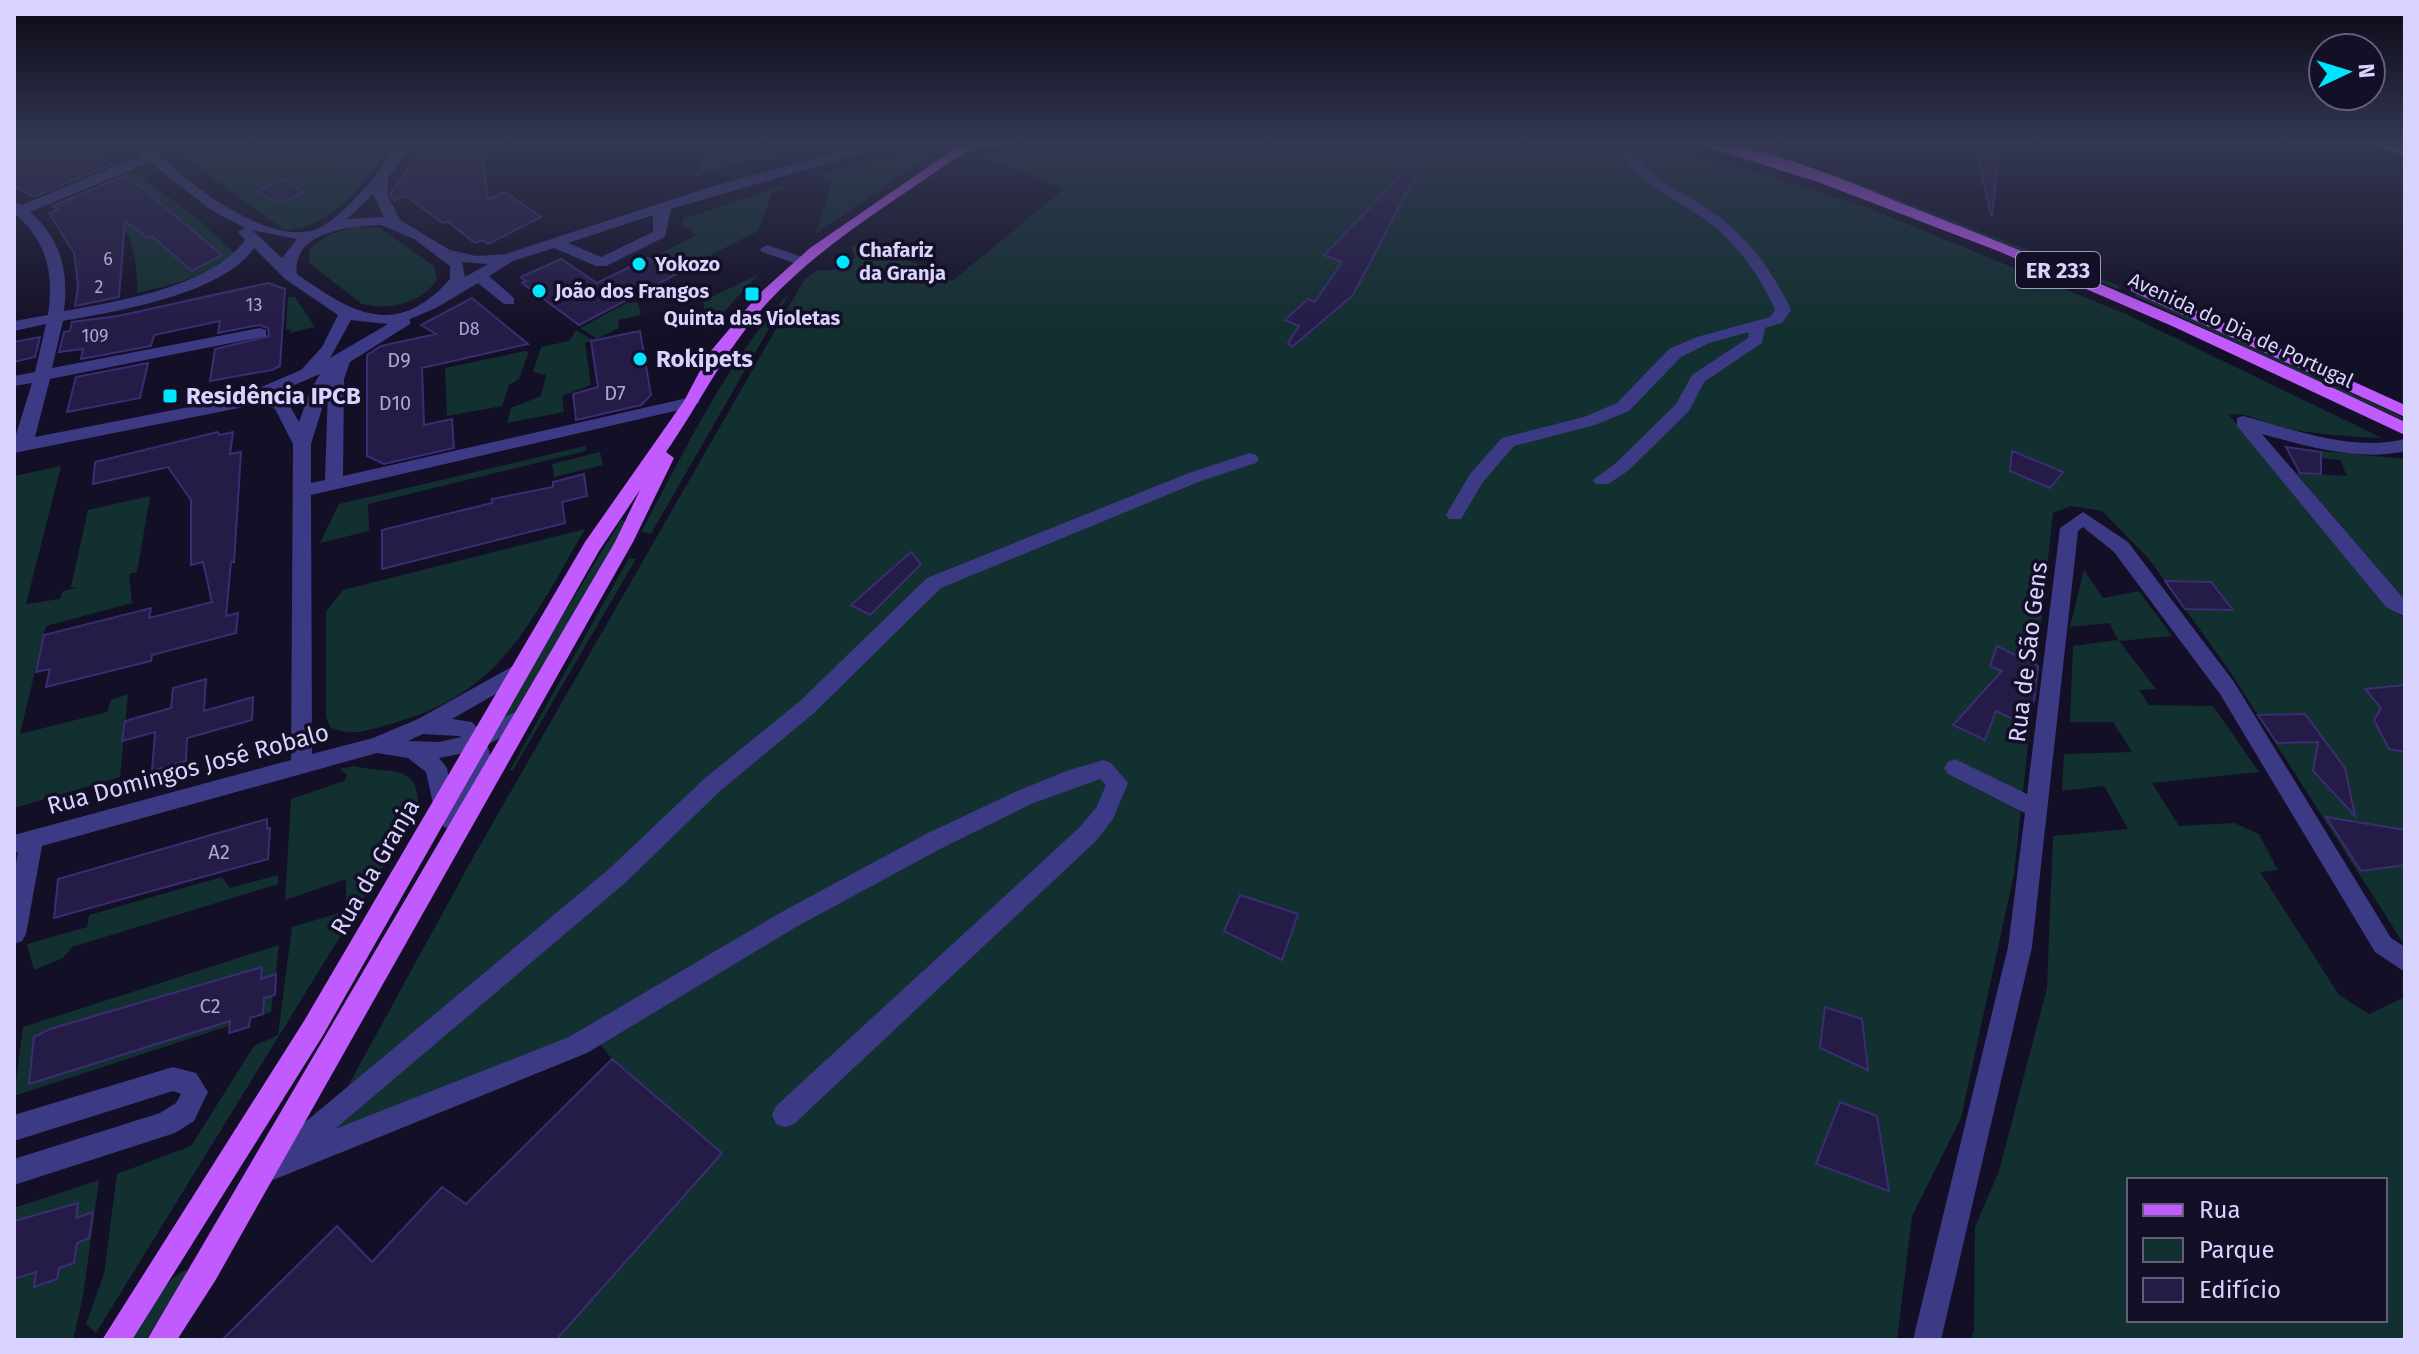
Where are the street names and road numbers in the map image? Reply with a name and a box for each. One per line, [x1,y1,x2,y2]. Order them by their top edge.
road number: ER 233 [2016,252,2100,288]
street label: Avenida do Dia de Portugal [2125,267,2357,393]
street label: Rua de São Gens [2003,560,2053,744]
street label: Rua Domingos José Robalo [44,718,332,820]
street label: Rua da Granja [325,794,425,940]

